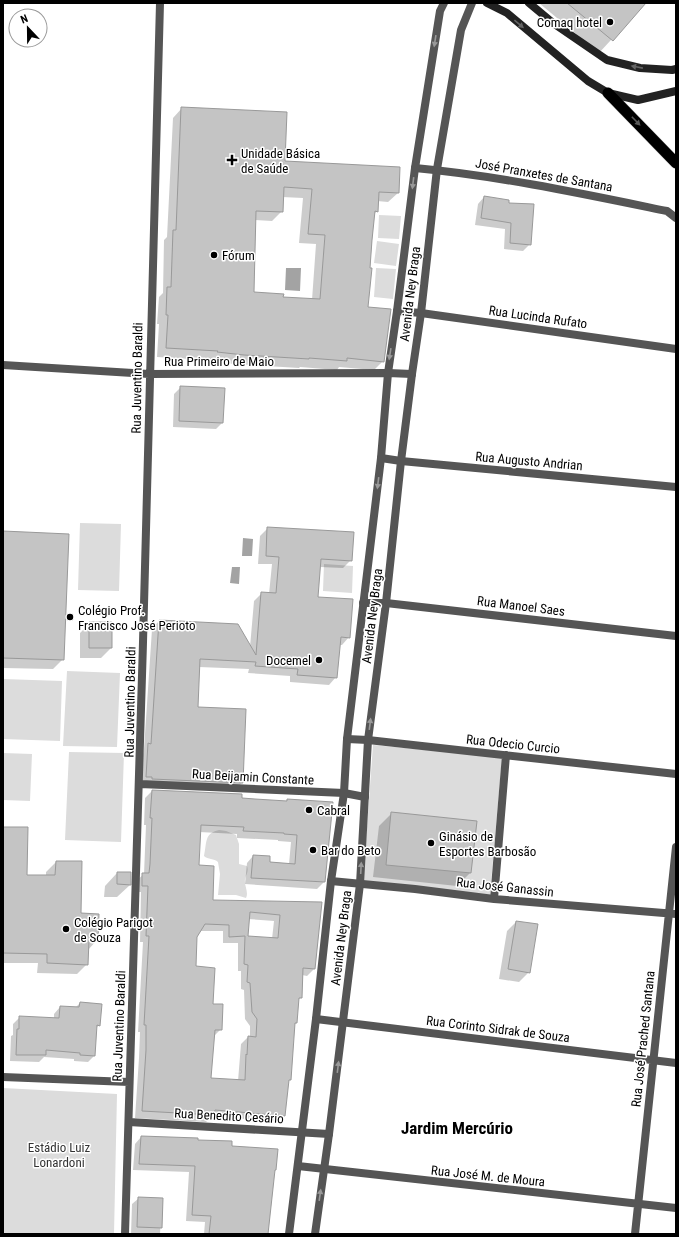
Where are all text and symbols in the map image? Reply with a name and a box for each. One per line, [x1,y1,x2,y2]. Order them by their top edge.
north arrow [8,8,48,48]
text: N [19,12,30,26]
place label: Comaq hotel [537,15,602,30]
marker: Comaq hotel [605,17,615,27]
one-way arrow [514,19,525,28]
one-way arrow [432,35,438,47]
one-way arrow [631,64,643,70]
one-way arrow [631,116,640,126]
place label: Unidade Básica de Saúde [241,146,320,176]
marker: Unidade Básica de Saúde [226,154,238,166]
street label: José Pranxetes de Santana [474,156,614,194]
one-way arrow [410,177,417,189]
street label: Avenida Ney Braga [397,246,423,342]
place label: Fórum [222,248,255,263]
marker: Fórum [209,250,219,260]
street label: Rua Lucinda Rufato [488,303,588,331]
street label: Rua Juventino Baraldi [129,322,145,434]
one-way arrow [387,348,393,360]
street label: Rua Primeiro de Maio [164,354,274,369]
street label: Rua Augusto Andrian [475,449,583,473]
one-way arrow [374,477,381,489]
street label: Avenida Ney Braga [359,568,385,664]
street label: Rua Manoel Saes [476,593,566,619]
place label: Colégio Prof. Francisco José Perioto [78,603,196,633]
marker: Colégio Prof. Francisco José Perioto [65,612,75,622]
street label: Rua Juventino Baraldi [122,646,138,758]
place label: Docemel [266,653,311,668]
marker: Docemel [314,655,324,665]
one-way arrow [367,718,374,730]
street label: Rua Odecio Curcio [465,732,561,756]
street label: Rua Beijamin Constante [192,766,314,788]
place label: Cabral [317,803,350,818]
marker: Cabral [304,805,314,815]
place label: Ginásio de Esportes Barbosão [439,829,536,859]
marker: Ginásio de Esportes Barbosão [426,838,436,848]
place label: Bar do Beto [321,843,381,858]
marker: Bar do Beto [308,845,318,855]
one-way arrow [358,861,364,874]
street label: Rua José Ganassin [456,874,554,900]
street label: Avenida Ney Braga [328,890,354,986]
place label: Colégio Parigot de Souza [74,915,153,945]
marker: Colégio Parigot de Souza [61,924,71,934]
street label: Rua Juventino Baraldi [110,970,128,1082]
street label: Rua José Prached Santana [628,970,658,1108]
street label: Rua Corinto Sidrak de Souza [425,1013,571,1045]
one-way arrow [334,1060,341,1073]
street label: Rua Benedito Cesário [174,1106,284,1126]
district label: Jardim Mercúrio [401,1118,513,1138]
park label: Estádio Luiz Lonardoni [28,1140,90,1170]
street label: Rua José M. de Moura [430,1163,546,1189]
one-way arrow [317,1189,323,1201]

